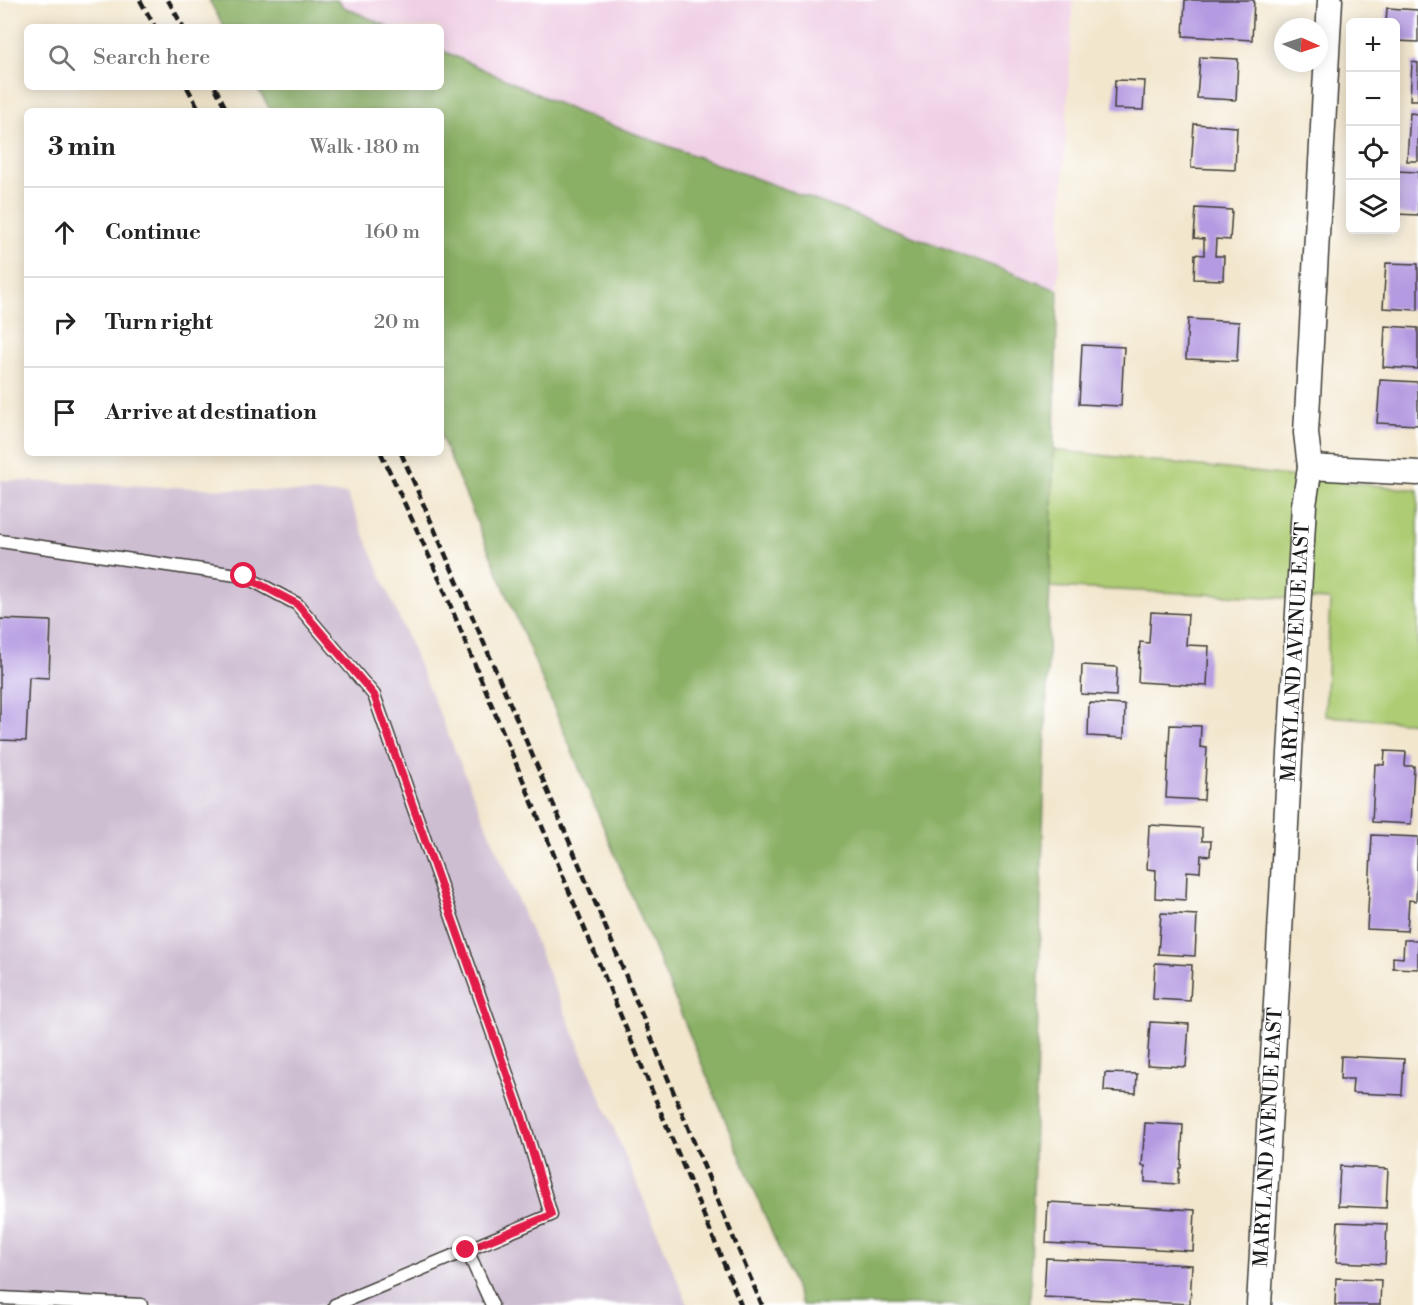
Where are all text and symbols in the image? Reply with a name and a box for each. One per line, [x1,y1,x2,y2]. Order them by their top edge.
north arrow [1274,18,1328,72]
map controls [1346,18,1400,234]
button: + [1346,18,1400,72]
search box [24,24,444,90]
icon: search [45,41,78,74]
text: Search here [93,44,210,71]
button: − [1346,72,1400,126]
button: locate [1346,126,1400,180]
text: 3 min [48,131,116,163]
text: Walk · 180 m [310,135,420,160]
button: layers [1346,180,1400,234]
icon: ahead [48,216,81,249]
text: Continue [105,219,201,246]
text: 160 m [365,220,420,245]
icon: right [48,306,81,339]
text: Turn right [105,309,213,336]
text: 20 m [374,310,420,335]
icon: arrive [48,396,81,429]
text: Arrive at destination [105,399,317,426]
street label: MARYLAND AVENUE EAST [1276,521,1316,783]
route start [230,562,256,588]
street label: MARYLAND AVENUE EAST [1249,1007,1288,1268]
route end [452,1236,478,1262]

